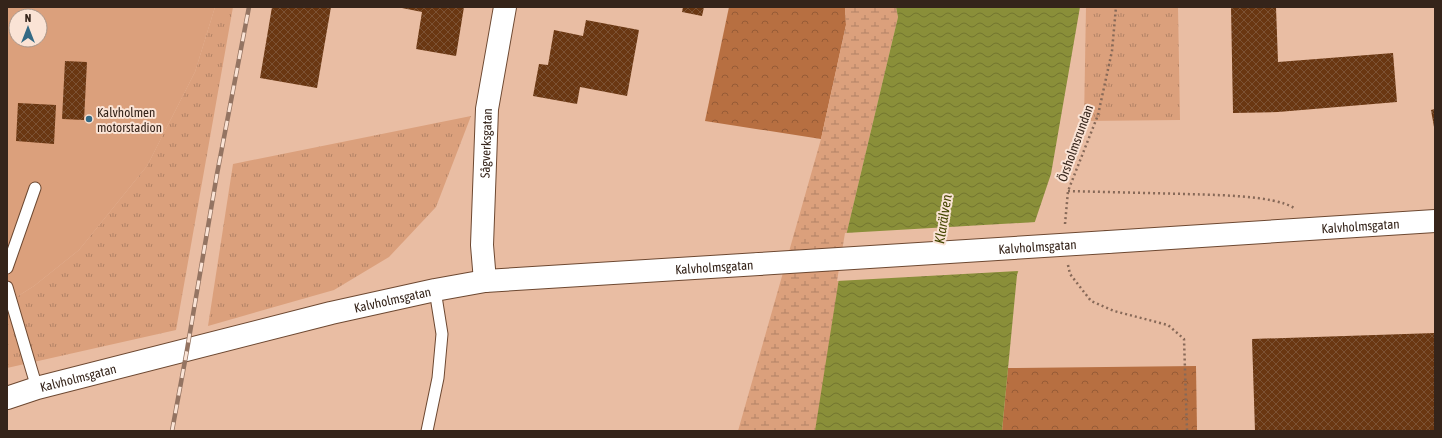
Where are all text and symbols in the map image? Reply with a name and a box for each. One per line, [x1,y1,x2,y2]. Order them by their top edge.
north arrow [8,8,48,48]
text: N [25,12,31,24]
street label: Örsholmsrundan [1055,103,1096,184]
place label: Kalvholmen motorstadion [97,105,162,135]
street label: Sågverksgatan [477,108,495,178]
marker: Kalvholmen motorstadion [84,114,94,124]
water label: Klarälven [931,193,955,245]
street label: Kalvholmsgatan [1321,216,1400,236]
street label: Kalvholmsgatan [998,237,1077,257]
street label: Kalvholmsgatan [675,257,754,277]
street label: Kalvholmsgatan [353,284,432,316]
street label: Kalvholmsgatan [38,361,118,395]

